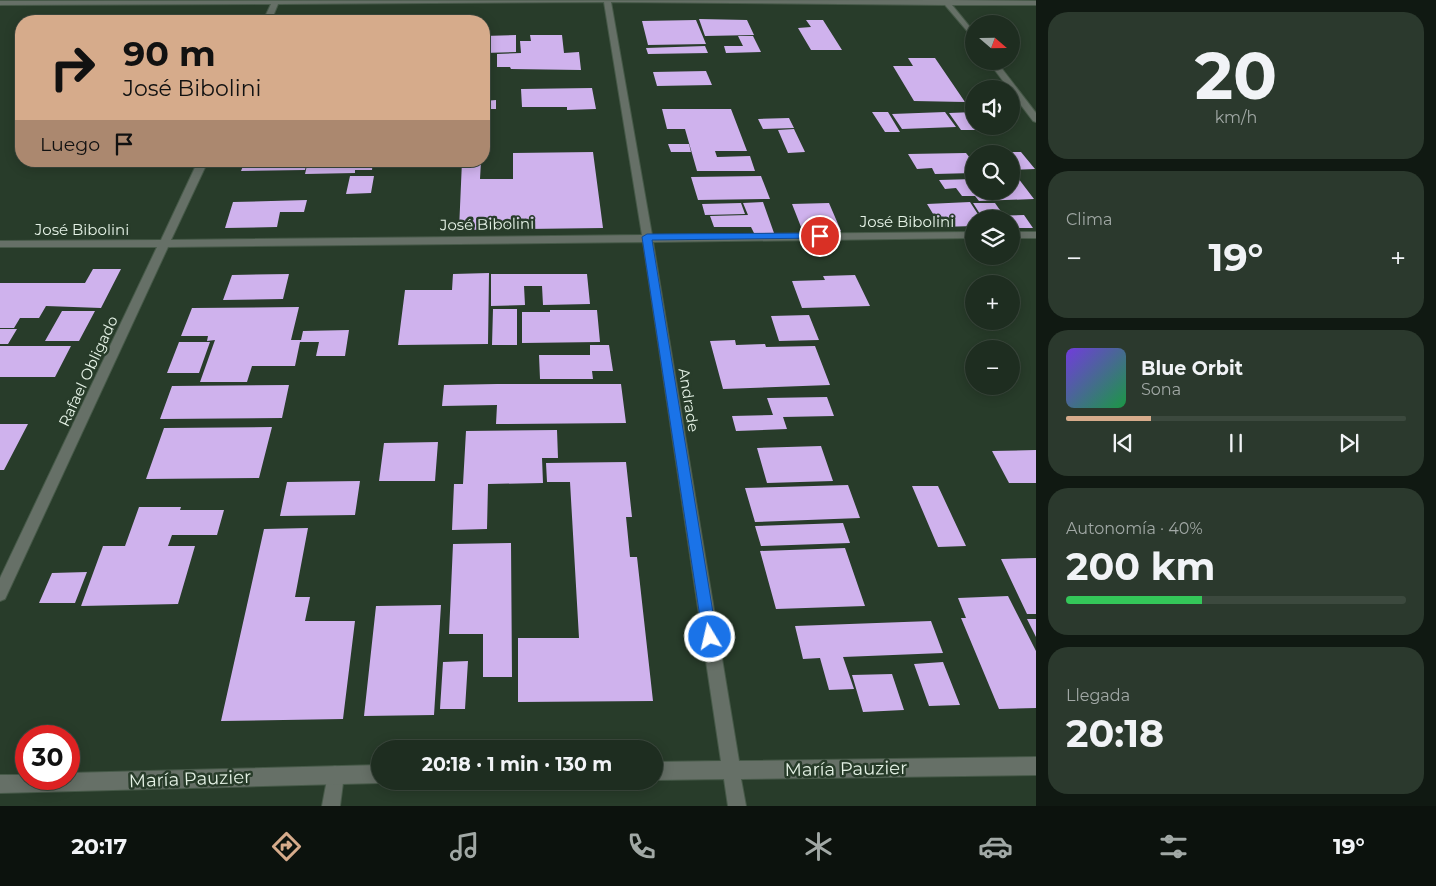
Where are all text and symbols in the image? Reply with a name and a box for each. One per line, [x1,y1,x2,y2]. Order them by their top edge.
north arrow [965,15,1020,70]
map controls [965,15,1020,395]
text: 90 m [123,32,216,75]
icon: right [40,35,105,100]
text: 20 [1195,36,1277,115]
text: José Bibolini [123,75,261,102]
button: sound [965,80,1020,135]
text: km/h [1215,108,1257,127]
icon: arrive [110,130,138,158]
text: Luego [40,133,100,156]
button: search [965,145,1020,200]
button: layers [965,210,1020,265]
text: Clima [1066,210,1112,229]
street label: José Bibolini [859,212,954,231]
street label: José Bibolini [439,214,534,234]
pin [799,215,841,257]
street label: José Bibolini [34,220,129,239]
icon: arrive [806,222,834,250]
text: 19° [1209,234,1264,281]
text: − [1066,241,1082,275]
text: + [1390,241,1406,275]
button: + [965,275,1020,330]
street label: Rafael Obligado [54,313,122,429]
button: − [965,340,1020,395]
text: Blue Orbit [1141,357,1243,380]
street label: Andrade [675,367,703,433]
text: Sona [1141,380,1181,399]
icon: previous [1109,429,1137,457]
icon: pause [1222,429,1250,457]
icon: next [1335,429,1363,457]
text: Autonomía · 40% [1066,519,1203,538]
text: 200 km [1066,543,1215,590]
position arrow [683,610,735,662]
text: Llegada [1066,686,1130,705]
text: 20:18 [1066,710,1164,757]
speed limit sign: 30 [15,725,80,790]
text: 20:18 · 1 min · 130 m [422,753,612,776]
street label: María Pauzier [785,757,907,781]
street label: María Pauzier [128,766,252,792]
icon: directions [269,829,304,864]
icon: music [447,829,482,864]
icon: phone [624,829,659,864]
icon: climate [801,829,836,864]
icon: car [978,829,1013,864]
icon: filters [1156,829,1191,864]
text: 20:17 [71,833,127,860]
text: 19° [1333,833,1365,860]

